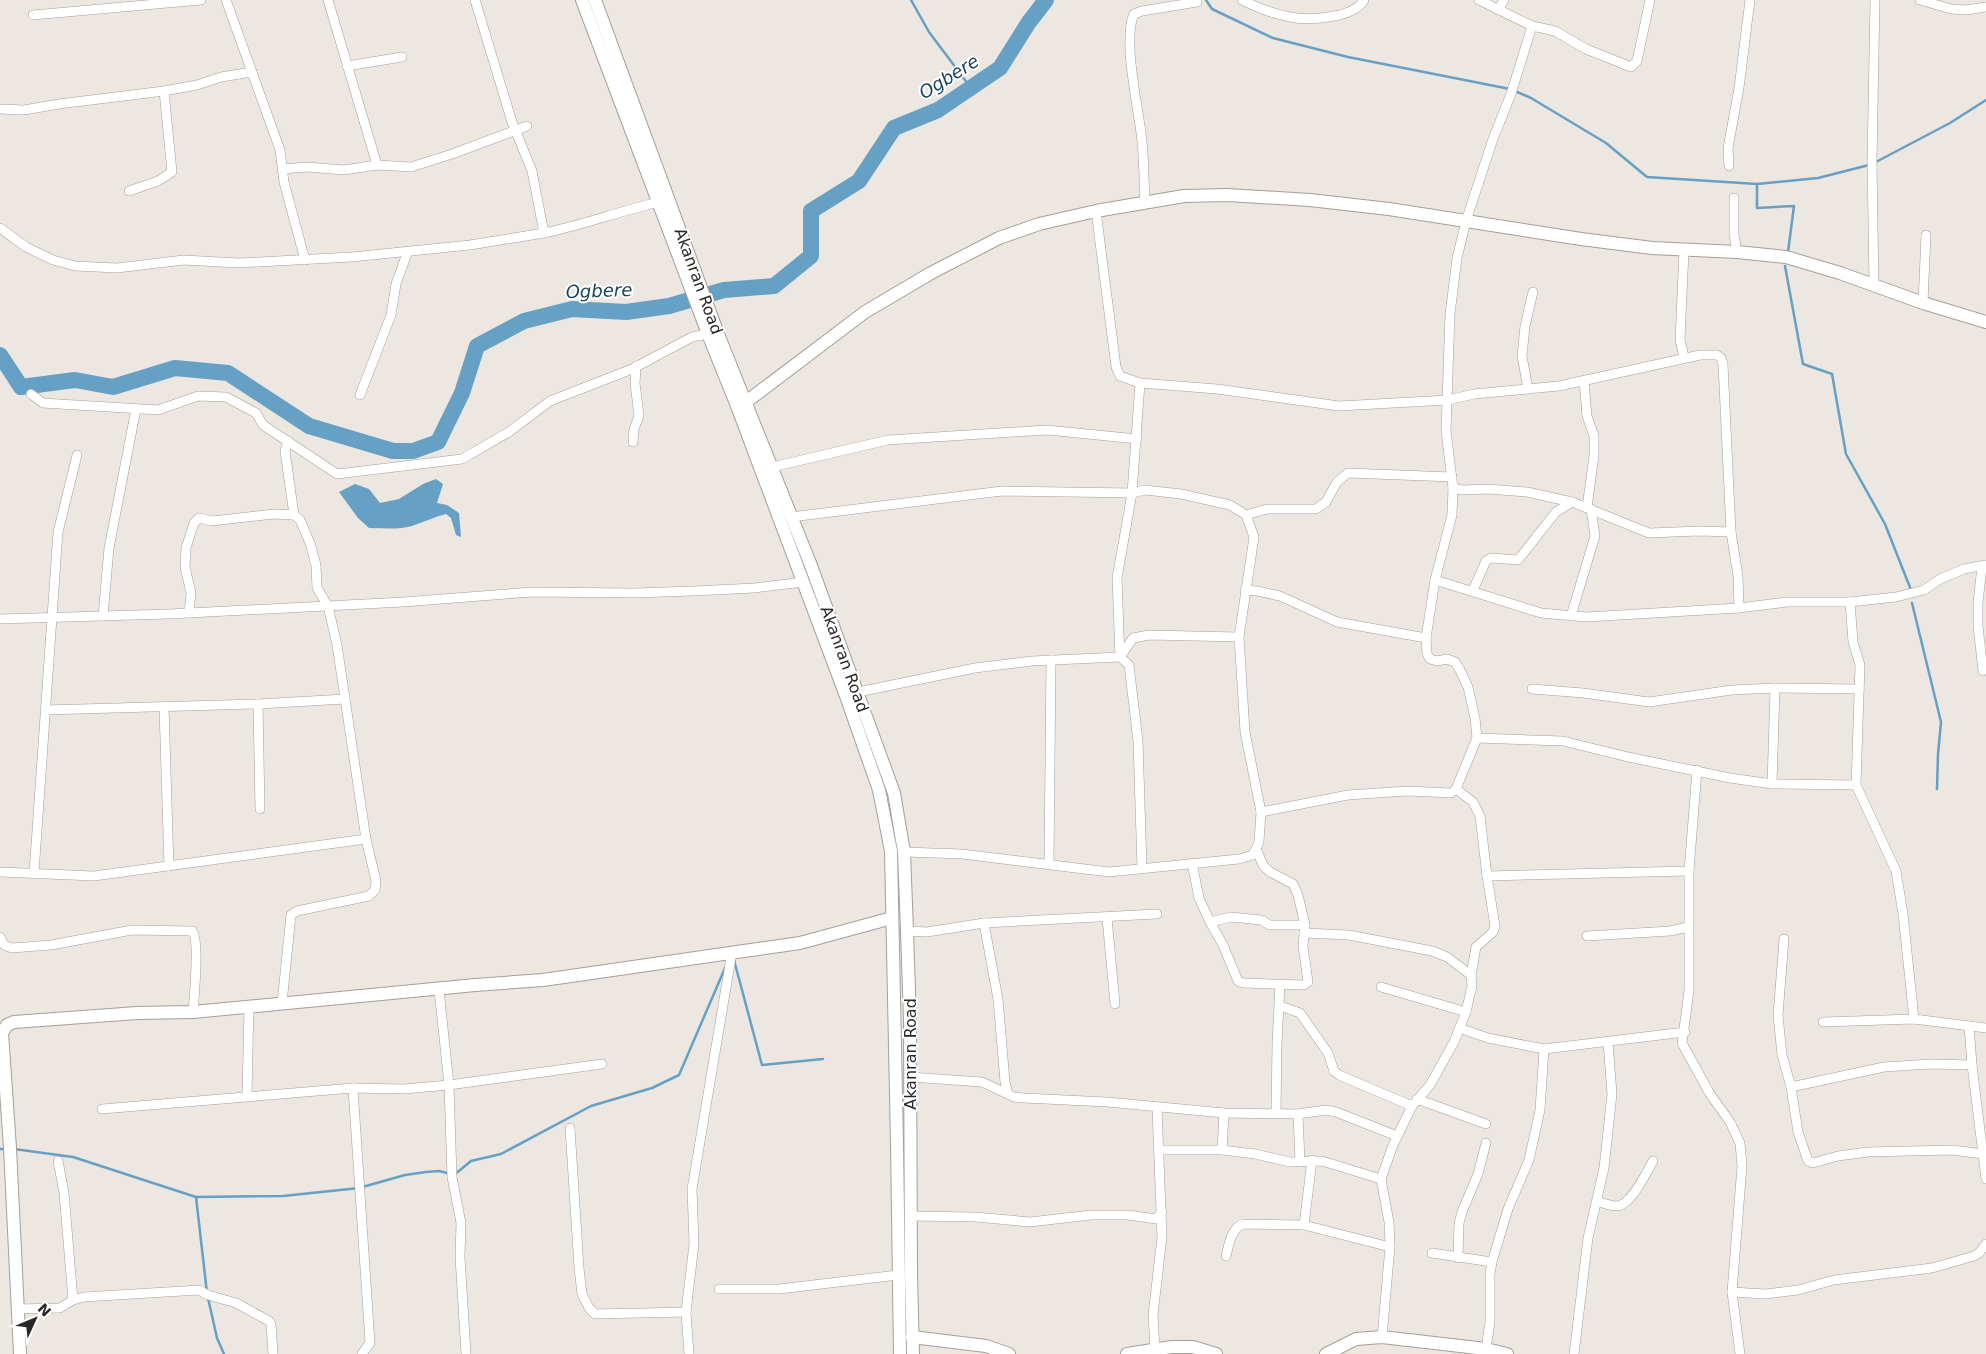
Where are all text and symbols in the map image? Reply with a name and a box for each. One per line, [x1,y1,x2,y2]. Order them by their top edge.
water label: Ogbere [915,50,983,103]
street label: Akanran Road [671,225,727,337]
water label: Ogbere [565,279,633,302]
street label: Akanran Road [817,603,873,715]
street label: Akanran Road [901,998,920,1110]
north arrow [10,1294,60,1344]
text: N [35,1300,54,1320]

